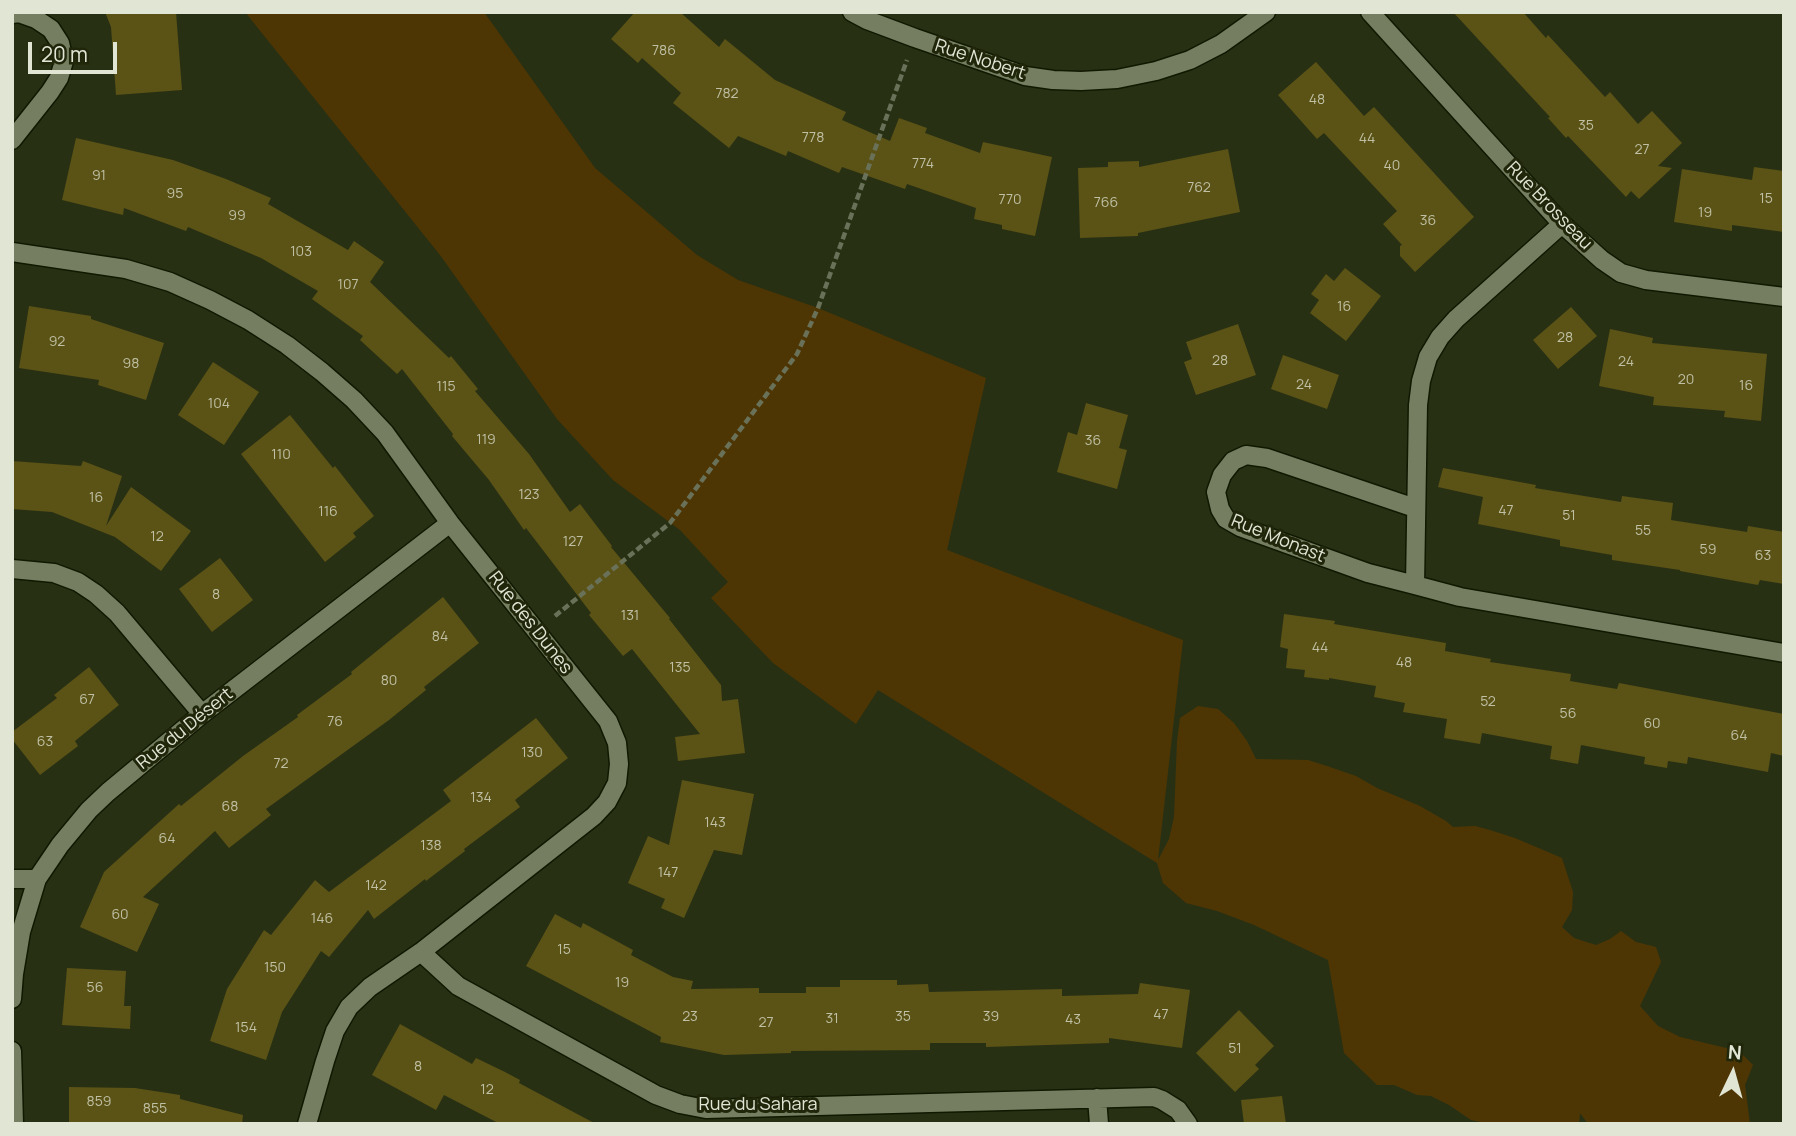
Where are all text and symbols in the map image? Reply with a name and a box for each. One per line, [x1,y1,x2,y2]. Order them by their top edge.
scale bar [32,28,121,72]
street label: Rue Nobert [932,35,1028,85]
text: 20 m [41,40,88,68]
house number: 786 [652,43,676,59]
house number: 782 [715,86,739,102]
house number: 48 [1309,92,1325,108]
house number: 35 [1578,118,1594,134]
house number: 778 [802,130,824,146]
house number: 44 [1359,131,1375,147]
house number: 27 [1634,142,1650,158]
house number: 774 [912,156,934,172]
street label: Rue Brosseau [1502,157,1596,255]
house number: 40 [1384,158,1400,174]
house number: 91 [92,168,106,184]
house number: 762 [1187,180,1211,196]
house number: 95 [167,186,183,202]
house number: 15 [1759,191,1773,207]
house number: 770 [999,192,1021,208]
house number: 766 [1094,195,1118,211]
house number: 19 [1698,205,1712,221]
house number: 99 [228,208,246,224]
house number: 36 [1420,213,1436,229]
house number: 103 [290,244,312,260]
house number: 107 [337,277,359,293]
house number: 16 [1337,299,1351,315]
house number: 28 [1557,330,1573,346]
house number: 92 [49,334,65,350]
house number: 28 [1212,353,1228,369]
house number: 24 [1618,354,1634,370]
house number: 98 [123,356,139,372]
house number: 20 [1678,372,1694,388]
house number: 24 [1296,377,1312,393]
house number: 16 [1739,378,1753,394]
house number: 115 [436,379,456,395]
house number: 104 [208,396,230,412]
house number: 119 [476,432,496,448]
house number: 36 [1085,433,1101,449]
house number: 110 [271,447,291,463]
house number: 123 [518,487,540,503]
house number: 16 [89,490,103,506]
house number: 47 [1498,503,1514,519]
house number: 116 [318,504,338,520]
house number: 51 [1562,508,1576,524]
street label: Rue Monast [1228,510,1328,568]
house number: 55 [1635,523,1651,539]
house number: 12 [150,529,164,545]
house number: 127 [563,534,583,550]
house number: 59 [1700,542,1716,558]
house number: 63 [1755,548,1771,564]
street label: Rue des Dunes [483,568,577,678]
house number: 8 [212,587,220,603]
house number: 131 [621,608,639,624]
house number: 84 [432,629,448,645]
house number: 44 [1312,640,1328,656]
house number: 48 [1396,655,1412,671]
house number: 135 [669,660,691,676]
house number: 80 [381,673,397,689]
street label: Rue du Désert [133,684,237,774]
house number: 67 [79,692,95,708]
house number: 52 [1480,694,1496,710]
house number: 56 [1560,706,1576,722]
house number: 76 [327,714,343,730]
house number: 60 [1643,716,1661,732]
house number: 64 [1731,728,1747,744]
house number: 63 [37,734,53,750]
house number: 130 [521,745,543,761]
house number: 72 [273,756,289,772]
house number: 134 [470,790,492,806]
house number: 68 [222,799,238,815]
house number: 143 [704,815,726,831]
house number: 64 [159,831,175,847]
house number: 138 [420,838,442,854]
house number: 147 [658,865,678,881]
house number: 142 [365,878,387,894]
house number: 60 [111,907,129,923]
house number: 146 [311,911,333,927]
house number: 15 [557,942,571,958]
house number: 150 [264,960,286,976]
house number: 19 [615,975,629,991]
house number: 56 [87,980,103,996]
house number: 47 [1153,1007,1169,1023]
house number: 23 [682,1009,698,1025]
house number: 35 [895,1009,911,1025]
house number: 39 [983,1009,999,1025]
house number: 31 [825,1011,839,1027]
house number: 43 [1065,1012,1081,1028]
house number: 27 [758,1015,774,1031]
house number: 154 [235,1020,257,1036]
north arrow [1698,1038,1768,1108]
text: N [1727,1039,1743,1066]
house number: 51 [1228,1041,1242,1057]
house number: 8 [414,1059,422,1075]
house number: 12 [480,1082,494,1098]
house number: 859 [87,1094,111,1110]
street label: Rue du Sahara [698,1094,818,1116]
house number: 855 [143,1101,167,1117]

